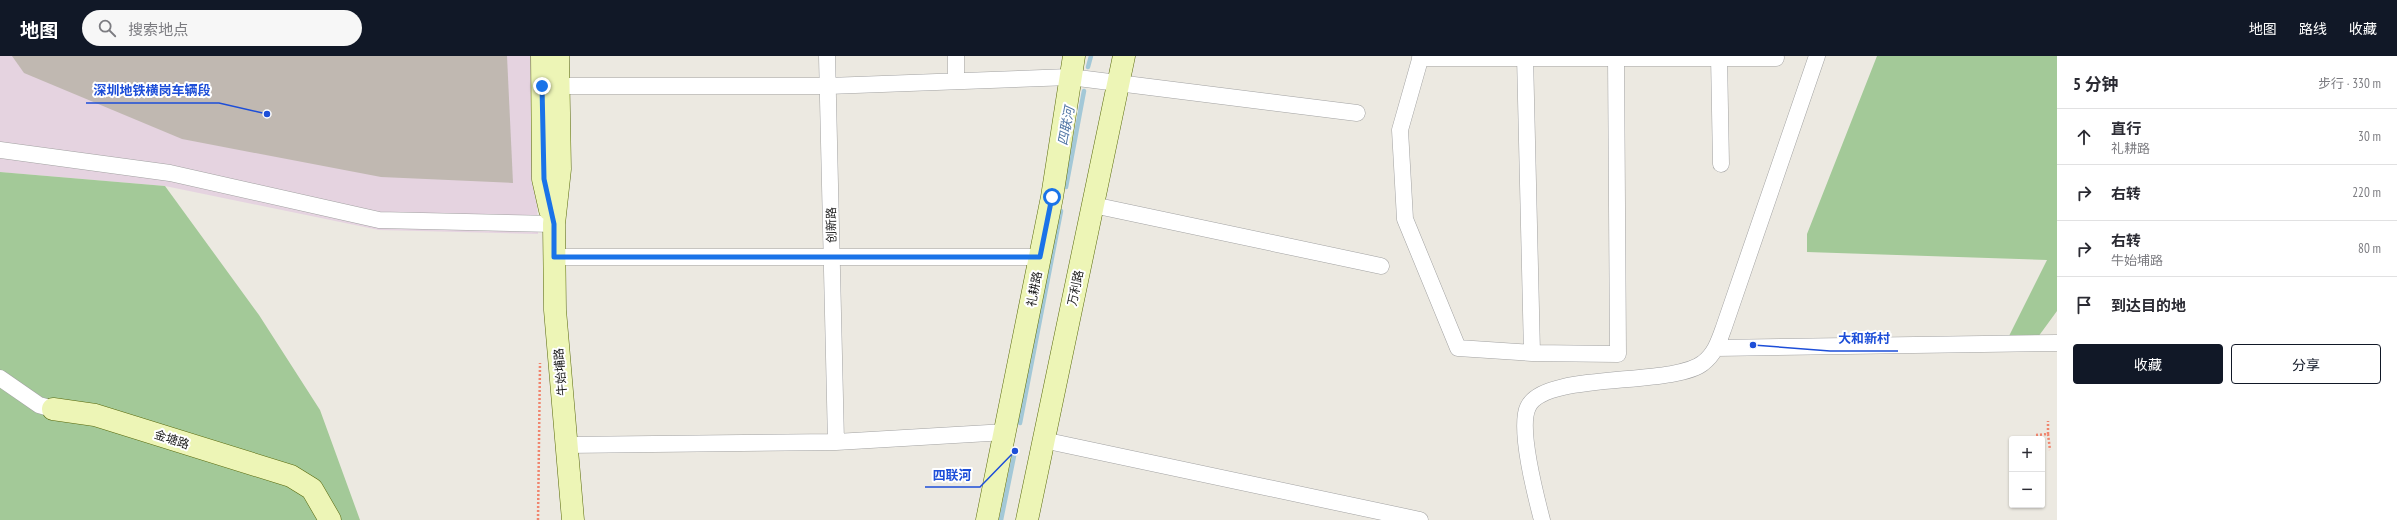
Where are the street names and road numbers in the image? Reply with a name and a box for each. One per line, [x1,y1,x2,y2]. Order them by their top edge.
street label: 创新路 [823,207,839,243]
street label: 万利路 [1064,269,1086,307]
street label: 礼耕路 [1023,270,1045,308]
street label: 牛始埔路 [550,347,570,397]
street label: 金塘路 [153,426,191,452]

